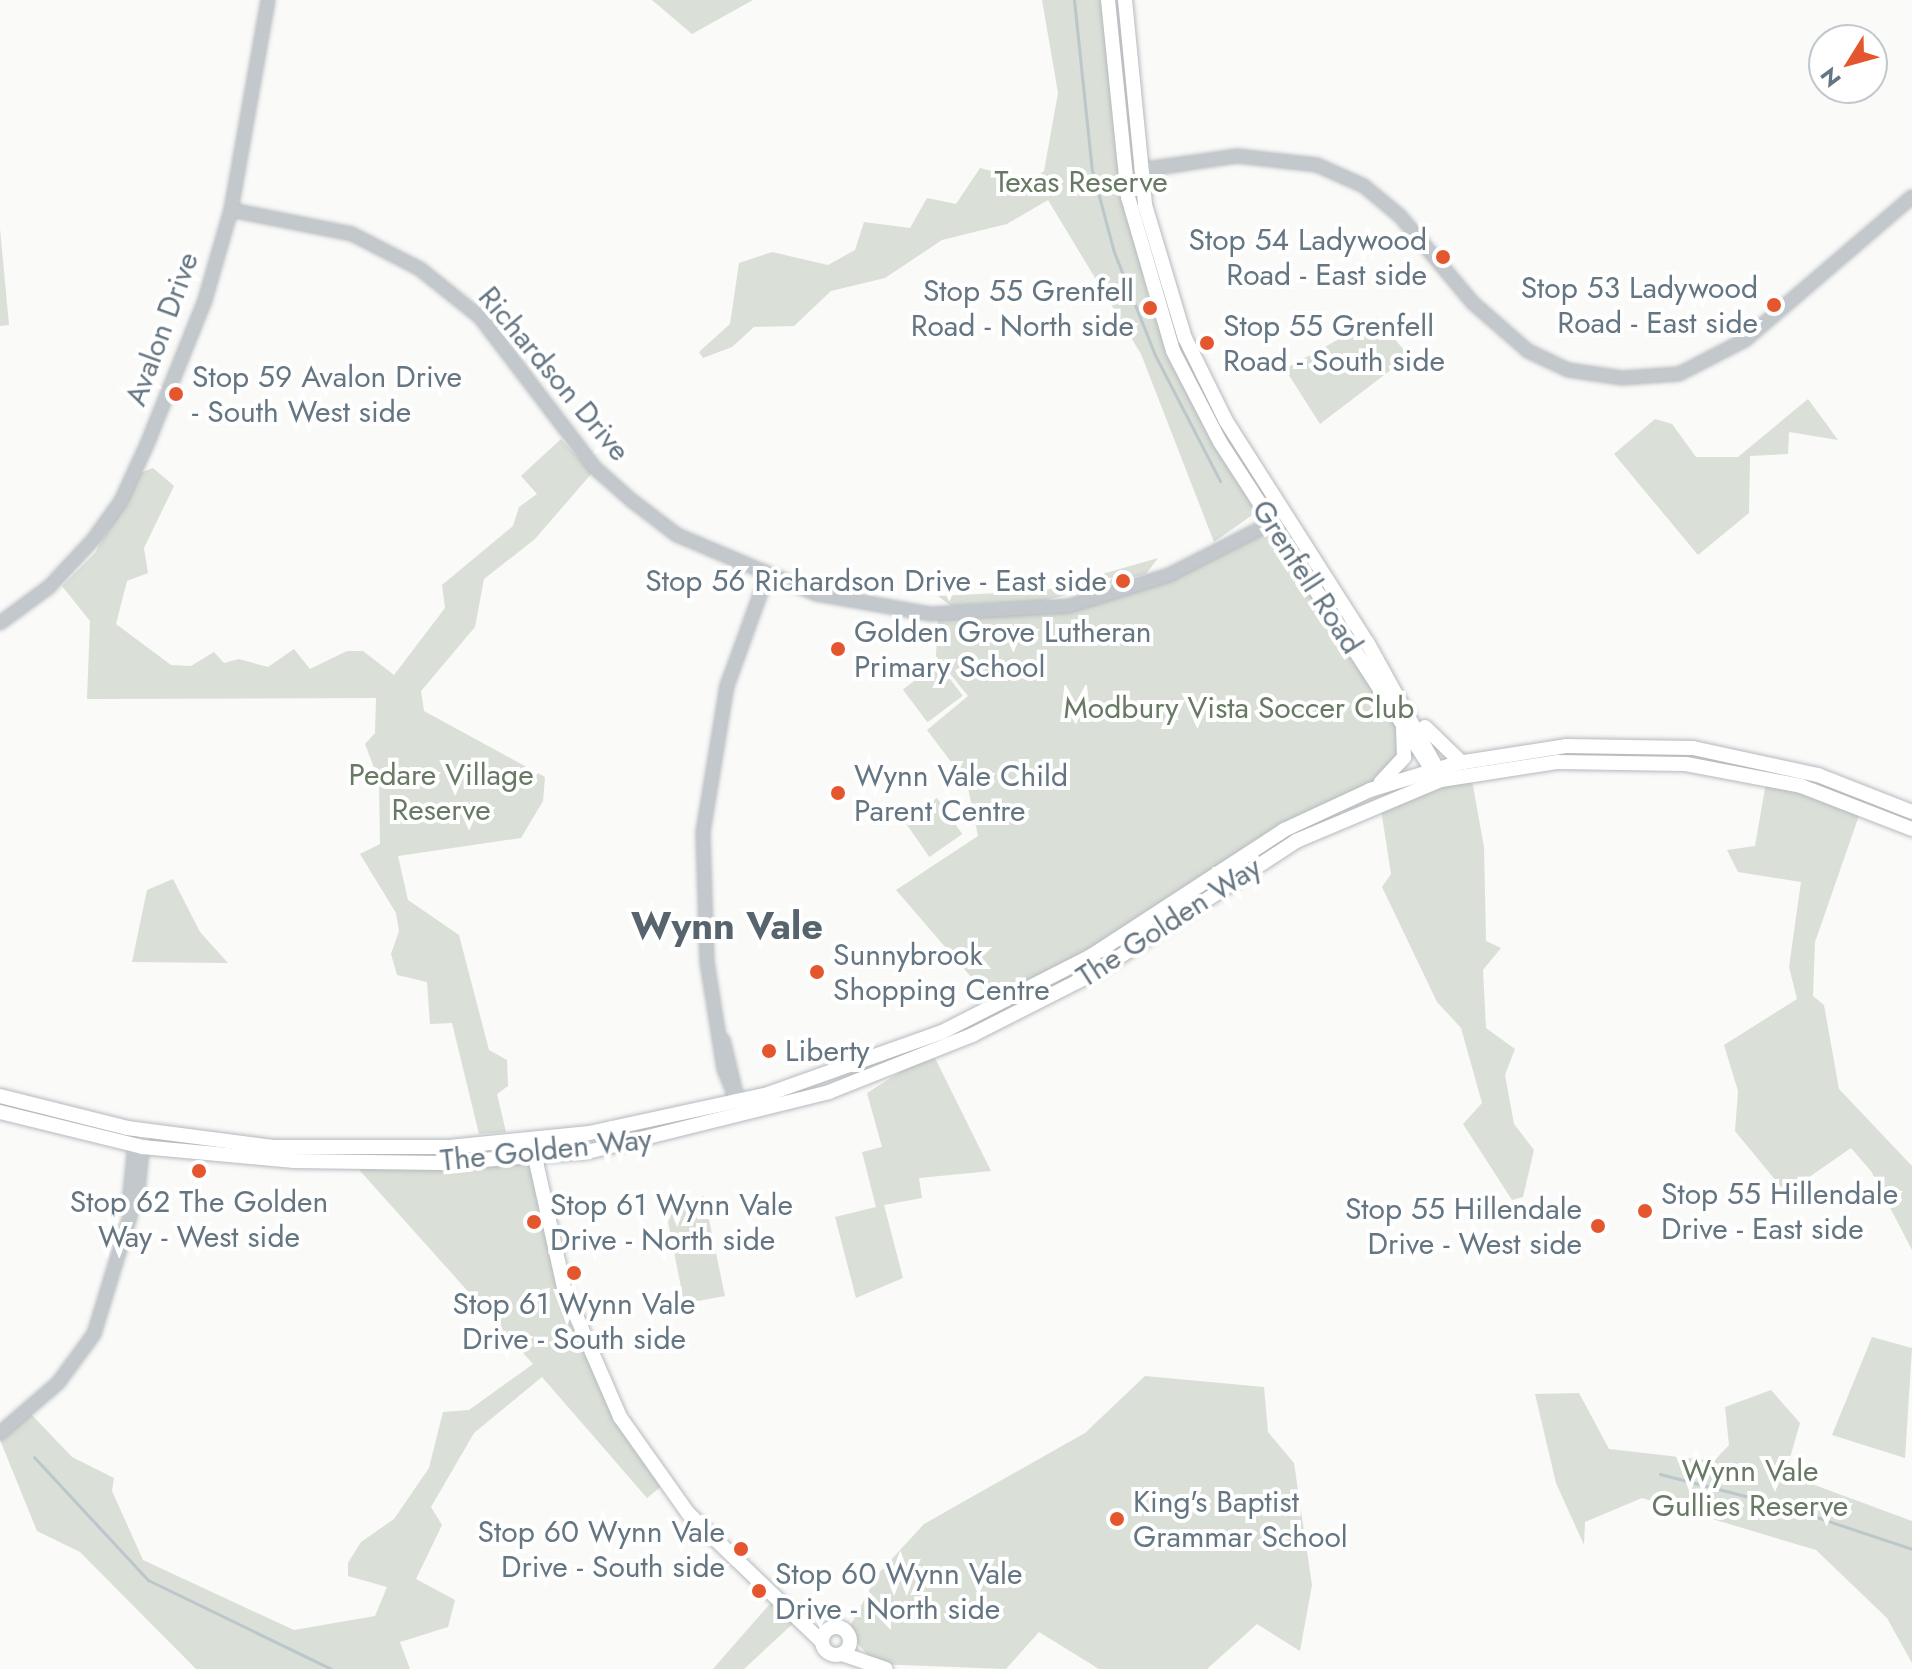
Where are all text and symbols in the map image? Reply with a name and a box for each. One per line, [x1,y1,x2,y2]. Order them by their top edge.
north arrow [1808,24,1888,104]
text: N [1812,61,1848,94]
park label: Texas Reserve [994,164,1168,200]
place label: Stop 54 Ladywood Road - East side [1189,222,1427,292]
street label: Avalon Drive [118,247,206,411]
marker: Stop 54 Ladywood Road - East side [1434,248,1452,266]
place label: Stop 53 Ladywood Road - East side [1521,270,1758,340]
place label: Stop 55 Grenfell Road - North side [911,273,1134,344]
street label: Richardson Drive [471,280,637,468]
marker: Stop 53 Ladywood Road - East side [1765,296,1783,314]
marker: Stop 55 Grenfell Road - North side [1141,299,1159,317]
place label: Stop 55 Grenfell Road - South side [1223,308,1445,378]
marker: Stop 55 Grenfell Road - South side [1198,334,1216,352]
place label: Stop 59 Avalon Drive - South West side [192,359,462,430]
marker: Stop 59 Avalon Drive - South West side [167,385,185,403]
street label: Grenfell Road [1244,493,1370,661]
place label: Stop 56 Richardson Drive - East side [645,563,1107,599]
marker: Stop 56 Richardson Drive - East side [1114,572,1132,590]
place label: Golden Grove Lutheran Primary School [854,614,1152,684]
marker: Golden Grove Lutheran Primary School [829,640,847,658]
park label: Modbury Vista Soccer Club [1064,690,1414,726]
park label: Pedare Village Reserve [348,757,534,828]
place label: Wynn Vale Child Parent Centre [854,758,1068,828]
marker: Wynn Vale Child Parent Centre [829,784,847,802]
street label: The Golden Way [1070,849,1268,995]
district label: Wynn Vale [631,903,823,949]
place label: Sunnybrook Shopping Centre [833,937,1050,1008]
marker: Sunnybrook Shopping Centre [808,963,826,981]
place label: Liberty [785,1033,870,1069]
marker: Liberty [760,1042,778,1060]
street label: The Golden Way [439,1121,653,1179]
marker: Stop 62 The Golden Way - West side [190,1162,208,1180]
place label: Stop 55 Hillendale Drive - East side [1661,1176,1898,1246]
place label: Stop 62 The Golden Way - West side [70,1184,328,1254]
place label: Stop 61 Wynn Vale Drive - North side [550,1187,793,1258]
place label: Stop 55 Hillendale Drive - West side [1345,1191,1582,1262]
marker: Stop 55 Hillendale Drive - East side [1636,1202,1654,1220]
marker: Stop 61 Wynn Vale Drive - North side [525,1213,543,1231]
marker: Stop 55 Hillendale Drive - West side [1589,1217,1607,1235]
marker: Stop 61 Wynn Vale Drive - South side [565,1264,583,1282]
place label: Stop 61 Wynn Vale Drive - South side [453,1286,695,1356]
park label: Wynn Vale Gullies Reserve [1652,1453,1848,1524]
place label: King's Baptist Grammar School [1133,1484,1348,1554]
marker: King's Baptist Grammar School [1108,1510,1126,1528]
place label: Stop 60 Wynn Vale Drive - South side [478,1514,725,1584]
marker: Stop 60 Wynn Vale Drive - South side [732,1540,750,1558]
place label: Stop 60 Wynn Vale Drive - North side [775,1556,1022,1626]
marker: Stop 60 Wynn Vale Drive - North side [750,1582,768,1600]

